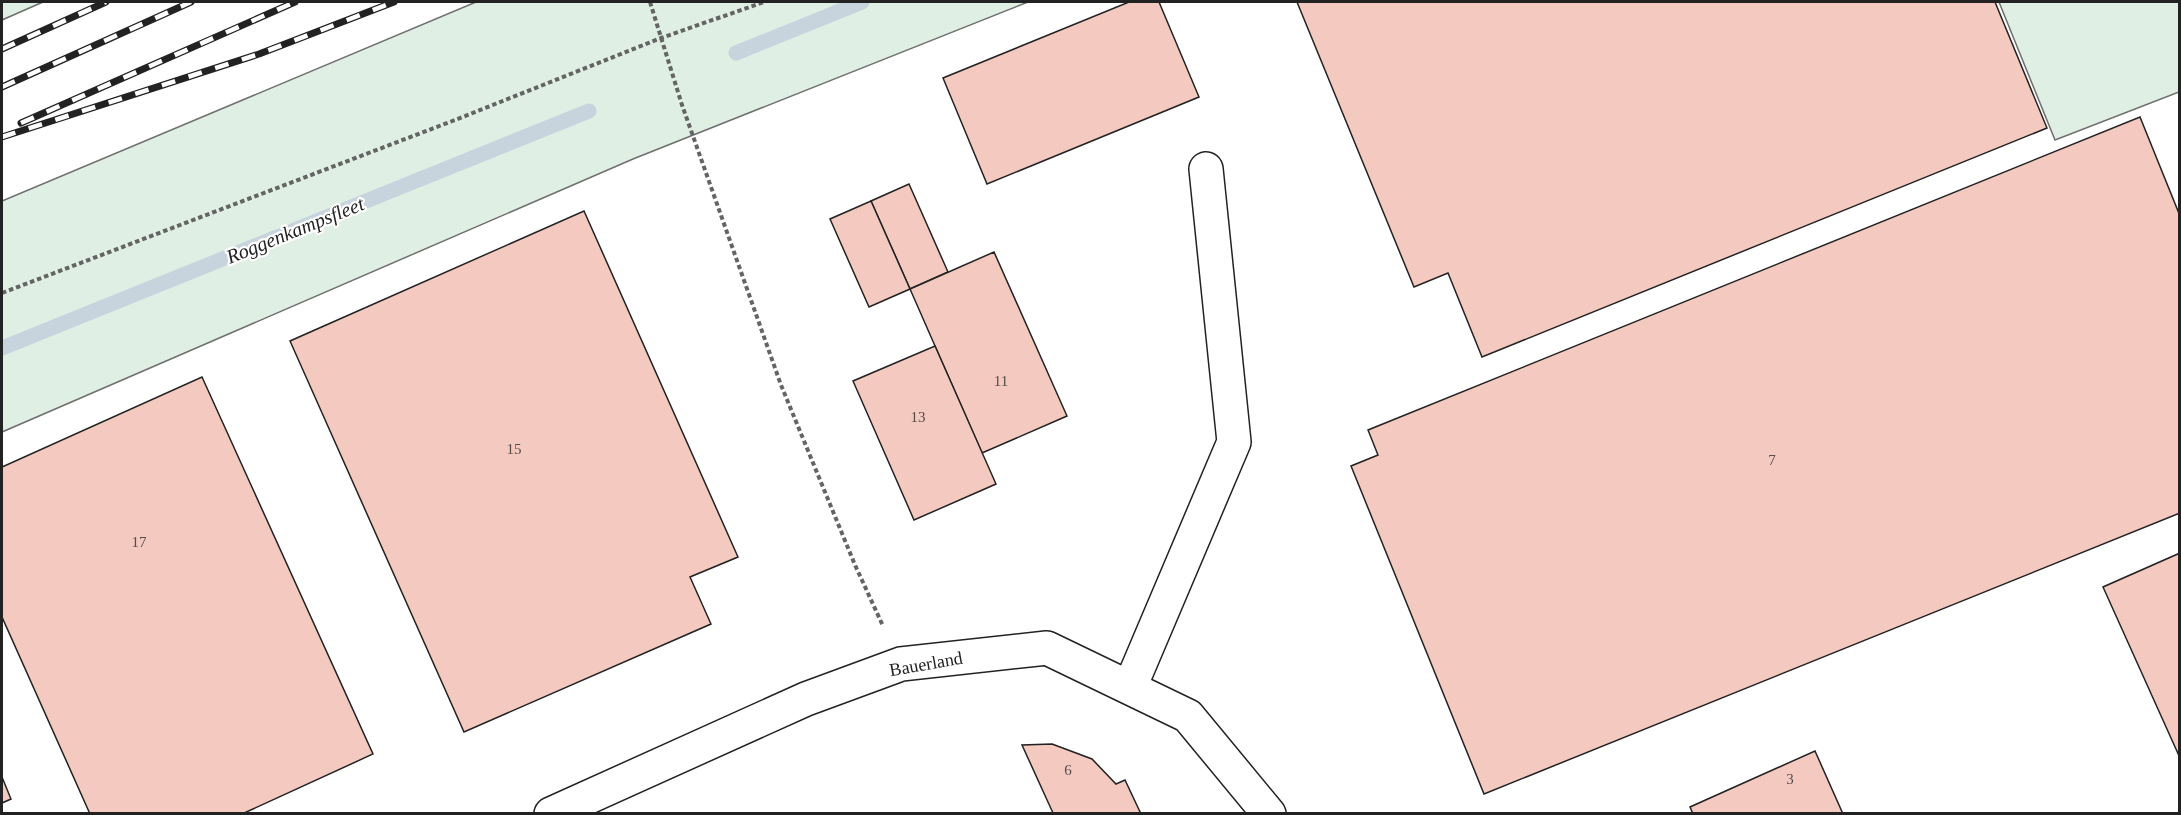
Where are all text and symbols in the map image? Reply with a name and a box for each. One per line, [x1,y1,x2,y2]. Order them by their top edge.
water label: Roggenkampsfleet [222,192,368,269]
house number: 11 [994,373,1008,389]
house number: 13 [911,409,926,425]
house number: 15 [507,441,522,457]
house number: 7 [1768,452,1776,468]
house number: 17 [132,534,147,550]
street label: Bauerland [888,648,964,680]
house number: 6 [1064,762,1072,778]
house number: 3 [1786,771,1794,787]

